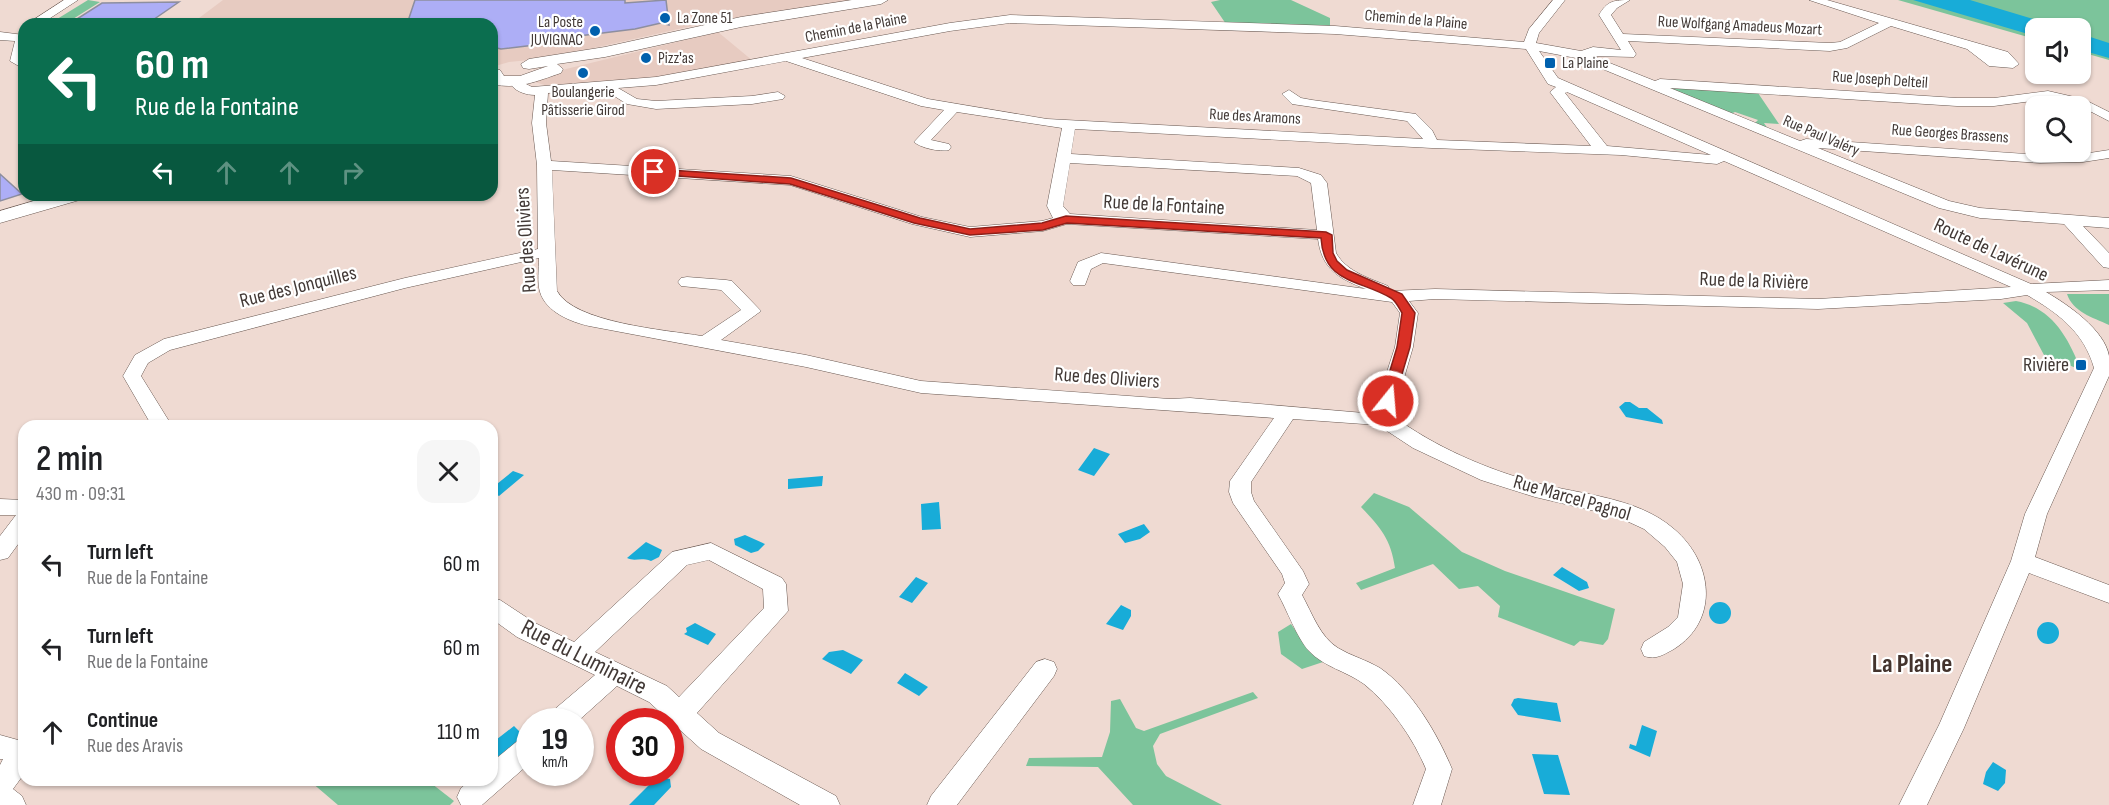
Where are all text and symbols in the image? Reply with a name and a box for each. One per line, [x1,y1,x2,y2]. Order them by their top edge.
street label: Chemin de la Plaine [1364,6,1468,34]
place label: La Zone 51 [677,9,733,28]
street label: Chemin de la Plaine [804,9,908,47]
marker: La Zone 51 [658,11,672,25]
street label: Rue Wolfgang Amadeus Mozart [1657,12,1823,40]
place label: La Poste JUVIGNAC [530,13,583,50]
map controls [2025,18,2091,162]
button: sound [2025,18,2091,84]
marker: La Poste JUVIGNAC [588,24,602,38]
text: 60 m [135,40,209,91]
icon: left [36,42,114,120]
place label: Pizz'as [658,49,694,68]
marker: Pizz'as [639,51,653,65]
place label: La Plaine [1562,54,1609,73]
marker: La Plaine [1543,56,1557,70]
marker: Boulangerie Pâtisserie Girod [576,66,590,80]
street label: Rue Joseph Delteil [1832,67,1928,93]
place label: Boulangerie Pâtisserie Girod [541,83,625,120]
text: Rue de la Fontaine [135,91,299,123]
button: search [2025,96,2091,162]
street label: Rue des Aramons [1209,105,1301,129]
street label: Rue Paul Valéry [1780,111,1862,161]
street label: Rue Georges Brassens [1891,120,2009,148]
pin [628,146,679,197]
icon: arrive [637,155,670,188]
icon: left [147,156,180,189]
icon: ahead [210,156,243,189]
icon: ahead [273,156,306,189]
icon: right [336,156,369,189]
street label: Rue des Oliviers [510,187,542,293]
street label: Rue de la Fontaine [1103,190,1225,220]
street label: Route de Lavérune [1930,213,2052,287]
street label: Rue des Jonquilles [237,261,359,313]
street label: Rue de la Rivière [1699,267,1809,295]
place label: Rivière [2023,353,2069,377]
marker: Rivière [2074,358,2088,372]
street label: Rue des Oliviers [1054,362,1160,394]
position arrow [1356,369,1420,433]
text: 2 min [36,438,103,481]
button: close [417,440,480,503]
street label: Rue Marcel Pagnol [1510,470,1634,526]
text: 430 m · 09:31 [36,482,125,506]
text: Turn left [87,539,153,566]
icon: left [36,548,69,581]
text: 60 m [443,551,480,578]
text: Rue de la Fontaine [87,566,208,590]
street label: Rue du Luminaire [516,613,652,701]
text: Turn left [87,623,153,650]
icon: left [36,632,69,665]
text: 60 m [443,635,480,662]
district label: La Plaine [1872,649,1952,680]
text: Rue de la Fontaine [87,650,208,674]
text: Continue [87,707,158,734]
speed limit sign: 30 [606,708,684,786]
icon: ahead [36,716,69,749]
text: 110 m [437,719,480,746]
text: 19 [542,722,568,758]
text: Rue des Aravis [87,734,183,758]
text: km/h [542,753,568,772]

